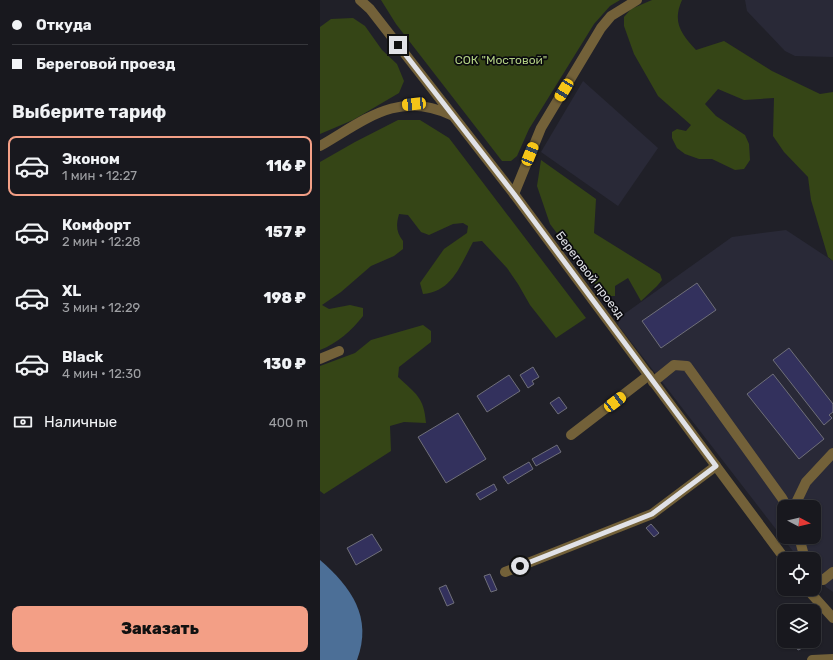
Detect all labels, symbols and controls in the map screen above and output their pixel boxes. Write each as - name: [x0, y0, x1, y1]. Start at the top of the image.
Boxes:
- text: Откуда: [36, 16, 92, 34]
- route end: [389, 36, 407, 54]
- park label: СОК "Мостовой": [455, 53, 547, 67]
- text: Береговой проезд: [36, 55, 175, 73]
- car: [553, 77, 575, 103]
- car: [401, 97, 427, 111]
- text: Выберите тариф: [12, 101, 166, 123]
- car: [520, 141, 540, 167]
- icon: car: [14, 148, 50, 184]
- text: Эконом: [62, 150, 120, 168]
- text: 116 ₽: [266, 157, 306, 175]
- text: 1 мин · 12:27: [62, 168, 137, 183]
- icon: car: [14, 214, 50, 250]
- text: Комфорт: [62, 216, 131, 234]
- text: 157 ₽: [265, 223, 306, 241]
- street label: Береговой проезд: [553, 229, 627, 321]
- text: 2 мин · 12:28: [62, 234, 141, 249]
- icon: car: [14, 280, 50, 316]
- text: XL: [62, 282, 81, 300]
- text: 198 ₽: [264, 289, 306, 307]
- text: 3 мин · 12:29: [62, 300, 140, 315]
- icon: car: [14, 346, 50, 382]
- text: Black: [62, 348, 103, 366]
- text: 130 ₽: [263, 355, 306, 373]
- text: 4 мин · 12:30: [62, 366, 141, 381]
- car: [602, 390, 628, 414]
- icon: cash: [12, 411, 34, 433]
- text: Наличные: [44, 413, 117, 431]
- text: 400 m: [269, 415, 308, 430]
- north arrow: [777, 500, 821, 544]
- map controls: [777, 500, 821, 648]
- button: locate: [777, 552, 821, 596]
- route start: [511, 557, 529, 575]
- button: layers: [777, 604, 821, 648]
- button: Заказать: [12, 606, 308, 652]

